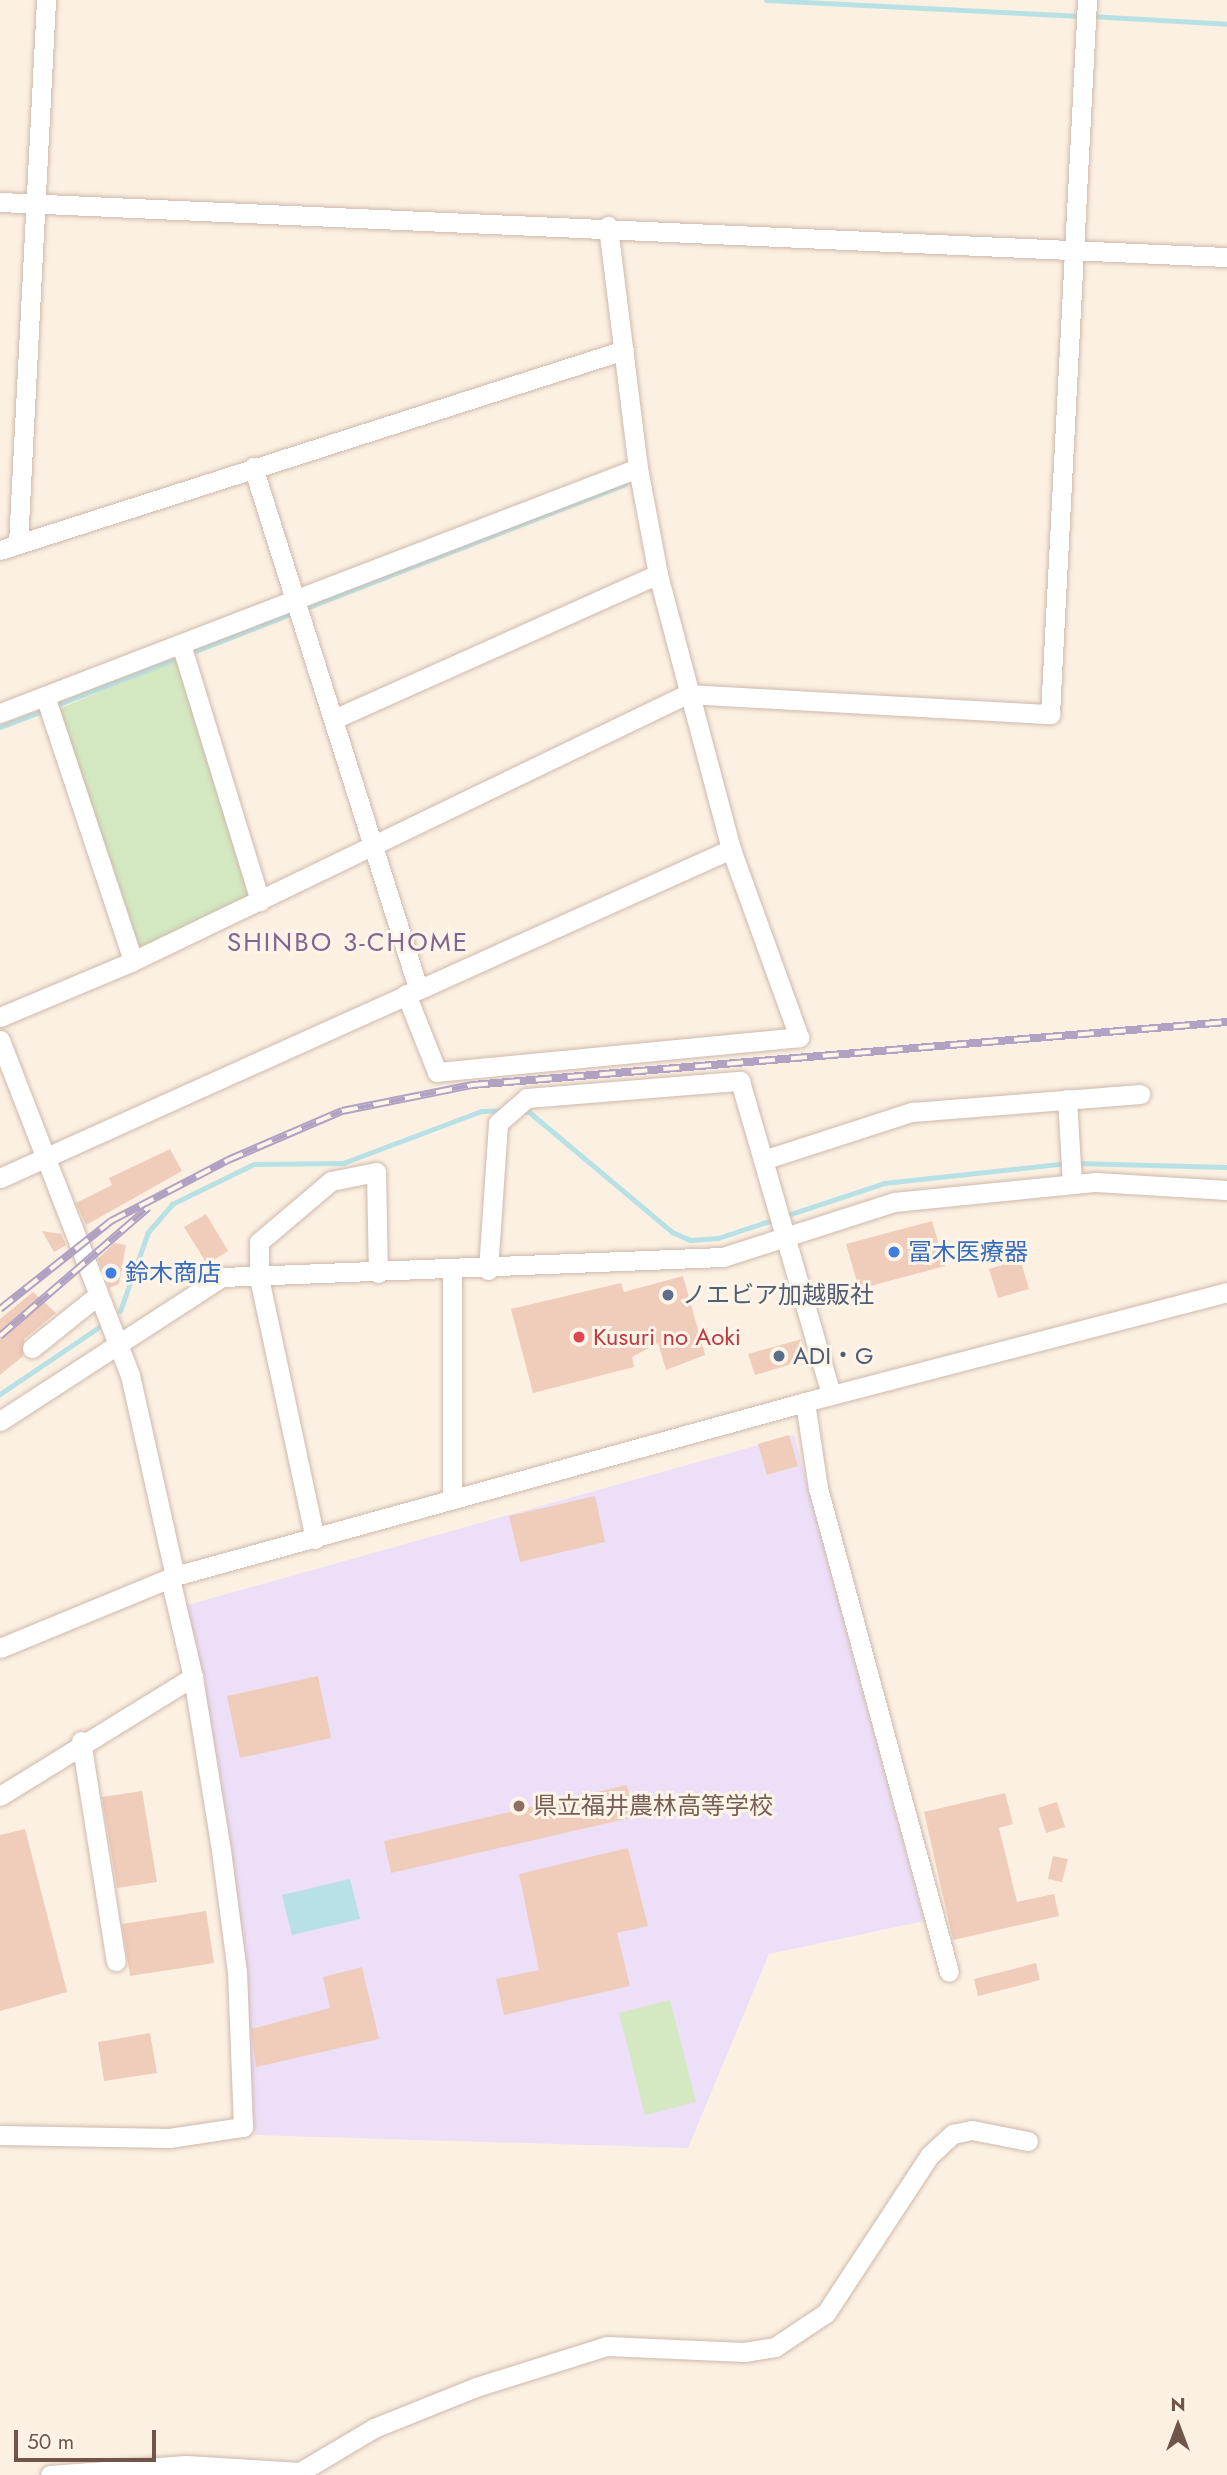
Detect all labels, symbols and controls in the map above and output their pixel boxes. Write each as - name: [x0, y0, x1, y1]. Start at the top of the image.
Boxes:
- district label: SHINBO 3-CHOME: [229, 927, 467, 959]
- place label: 冨木医療器: [908, 1238, 1028, 1266]
- marker: 冨木医療器: [886, 1244, 902, 1260]
- place label: 鈴木商店: [125, 1259, 221, 1287]
- marker: 鈴木商店: [103, 1265, 119, 1281]
- place label: ノエビア加越販社: [682, 1281, 874, 1309]
- marker: ノエビア加越販社: [660, 1287, 676, 1303]
- place label: Kusuri no Aoki: [593, 1323, 741, 1351]
- marker: Kusuri no Aoki: [571, 1329, 587, 1345]
- place label: ADI・G: [793, 1342, 874, 1370]
- marker: ADI・G: [771, 1348, 787, 1364]
- place label: 県立福井農林高等学校: [533, 1792, 773, 1820]
- marker: 県立福井農林高等学校: [511, 1798, 527, 1814]
- north arrow: [1143, 2391, 1213, 2461]
- text: N: [1170, 2391, 1186, 2418]
- scale bar: [18, 2416, 159, 2460]
- text: 50 m: [27, 2427, 74, 2457]

